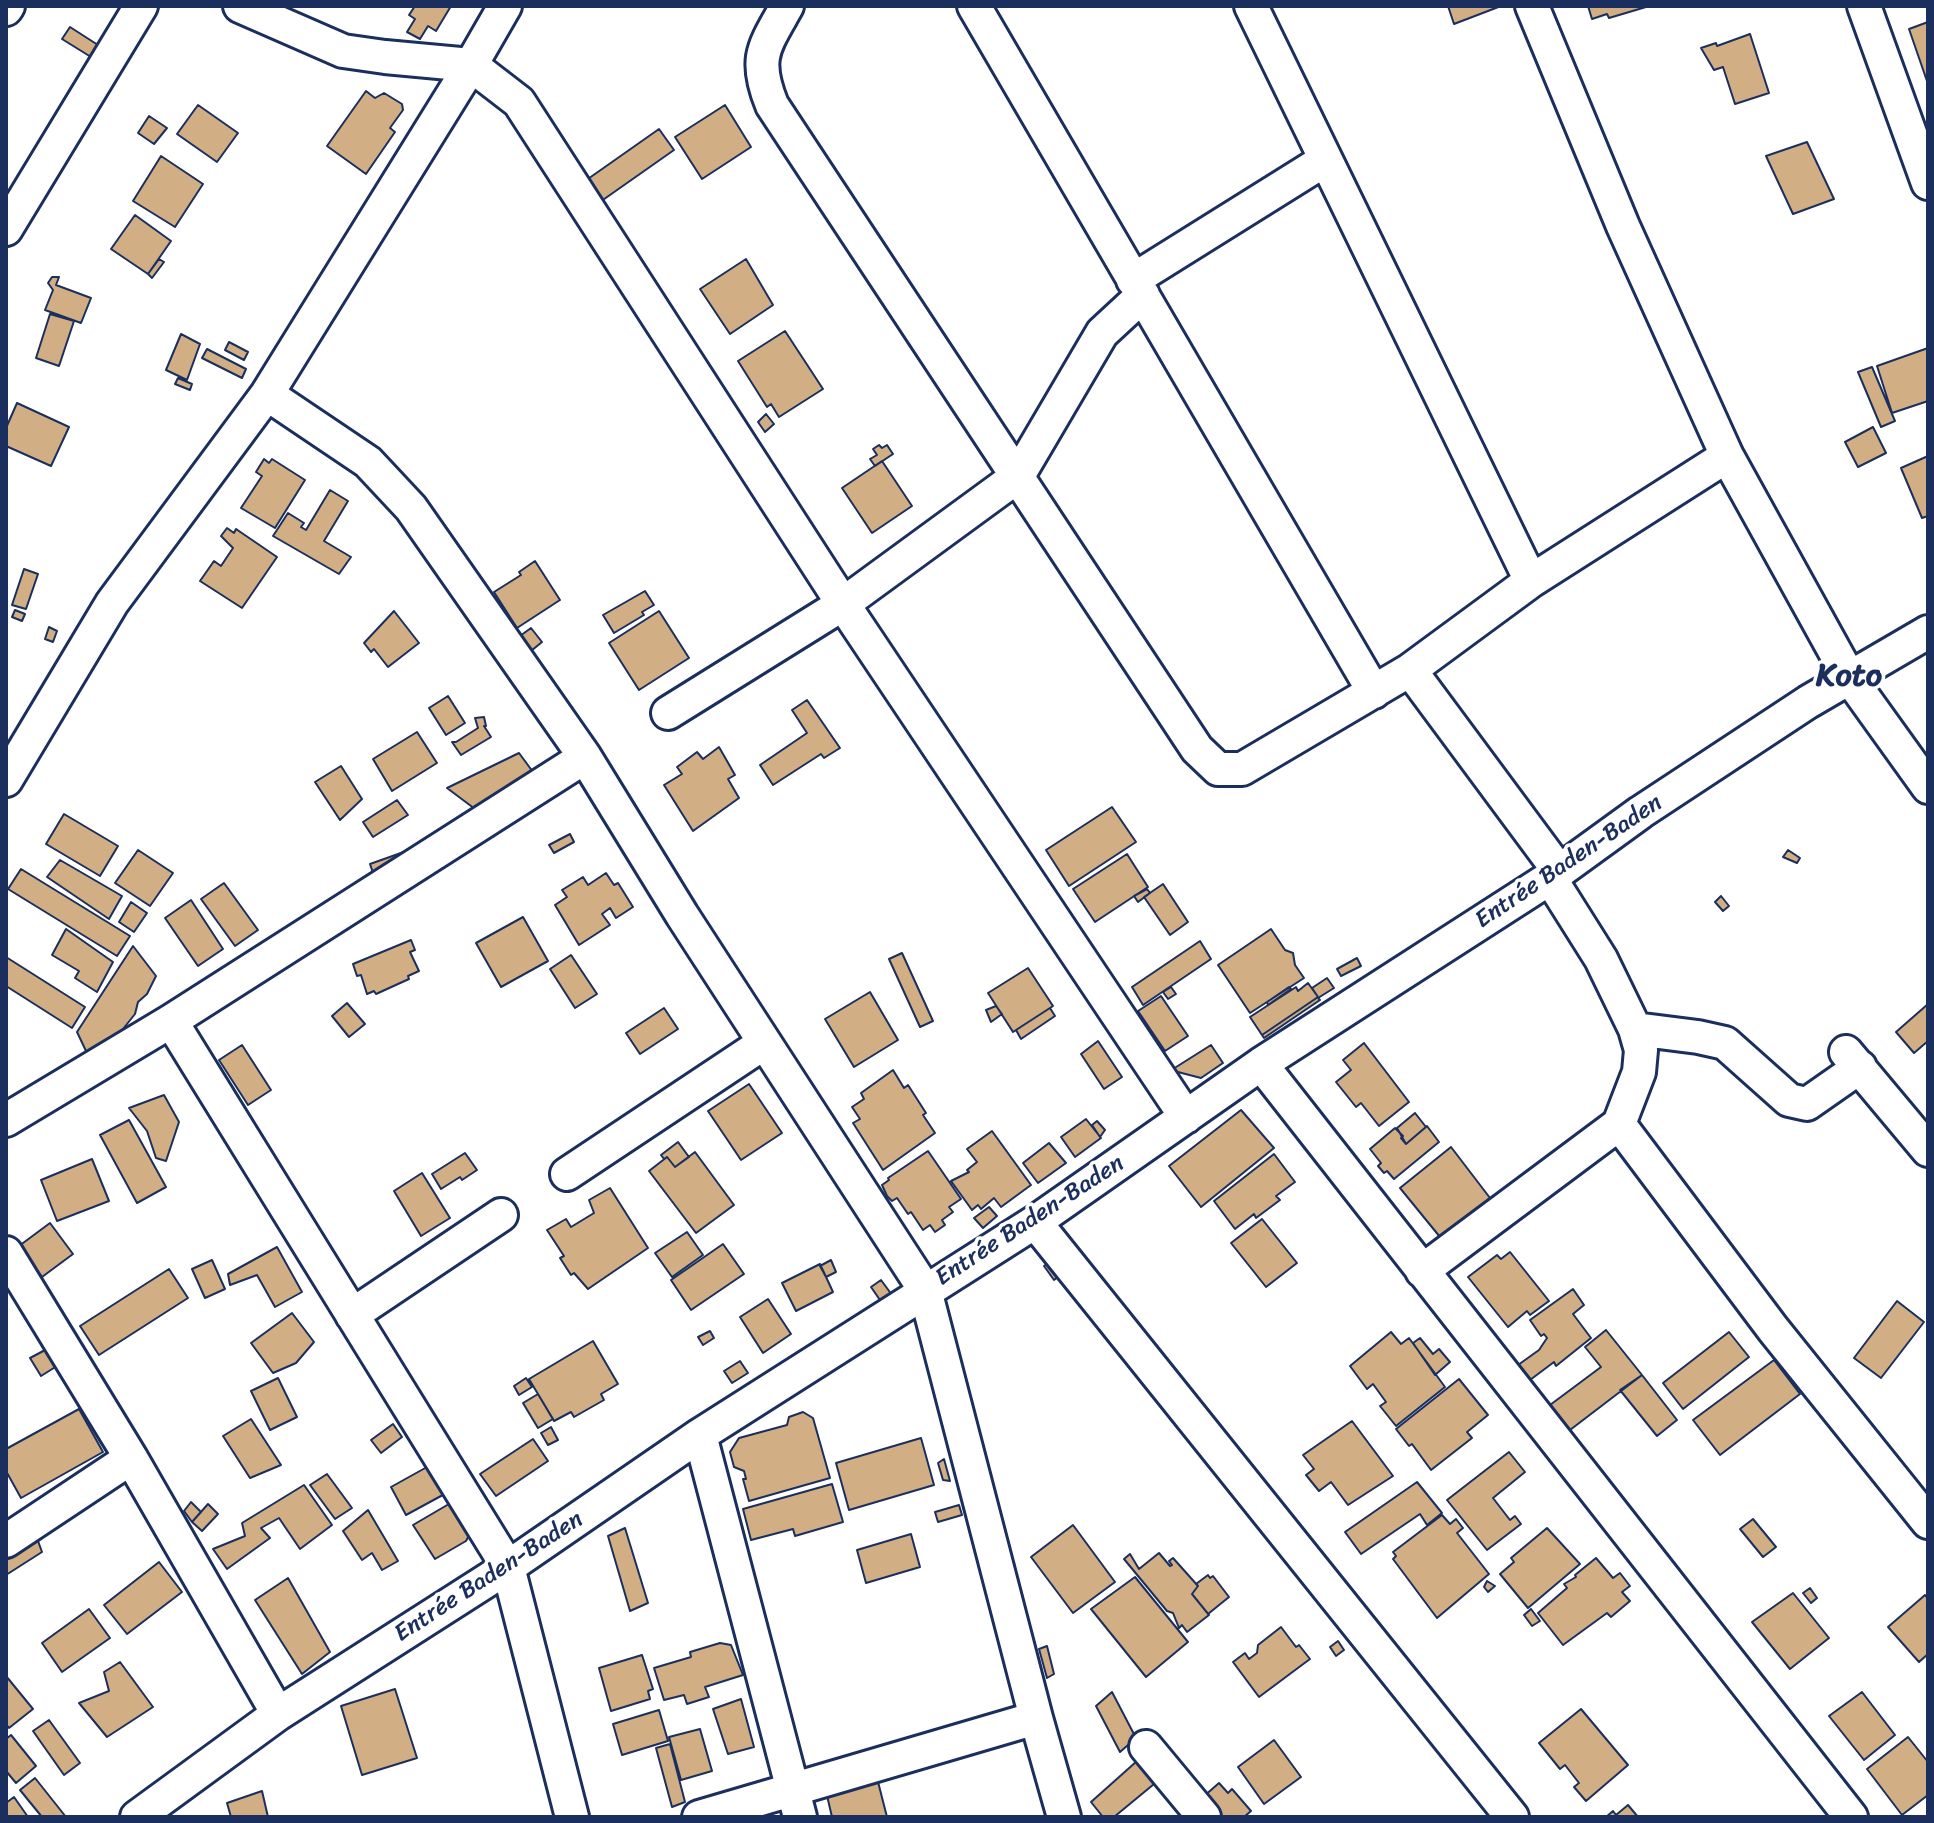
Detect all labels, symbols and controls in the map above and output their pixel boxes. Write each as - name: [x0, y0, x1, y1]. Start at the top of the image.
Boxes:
- district label: Koto: [1816, 658, 1882, 696]
- street label: Entrée Baden-Baden: [1470, 789, 1668, 935]
- street label: Entrée Baden-Baden: [930, 1149, 1130, 1293]
- street label: Entrée Baden-Baden: [389, 1505, 589, 1649]

